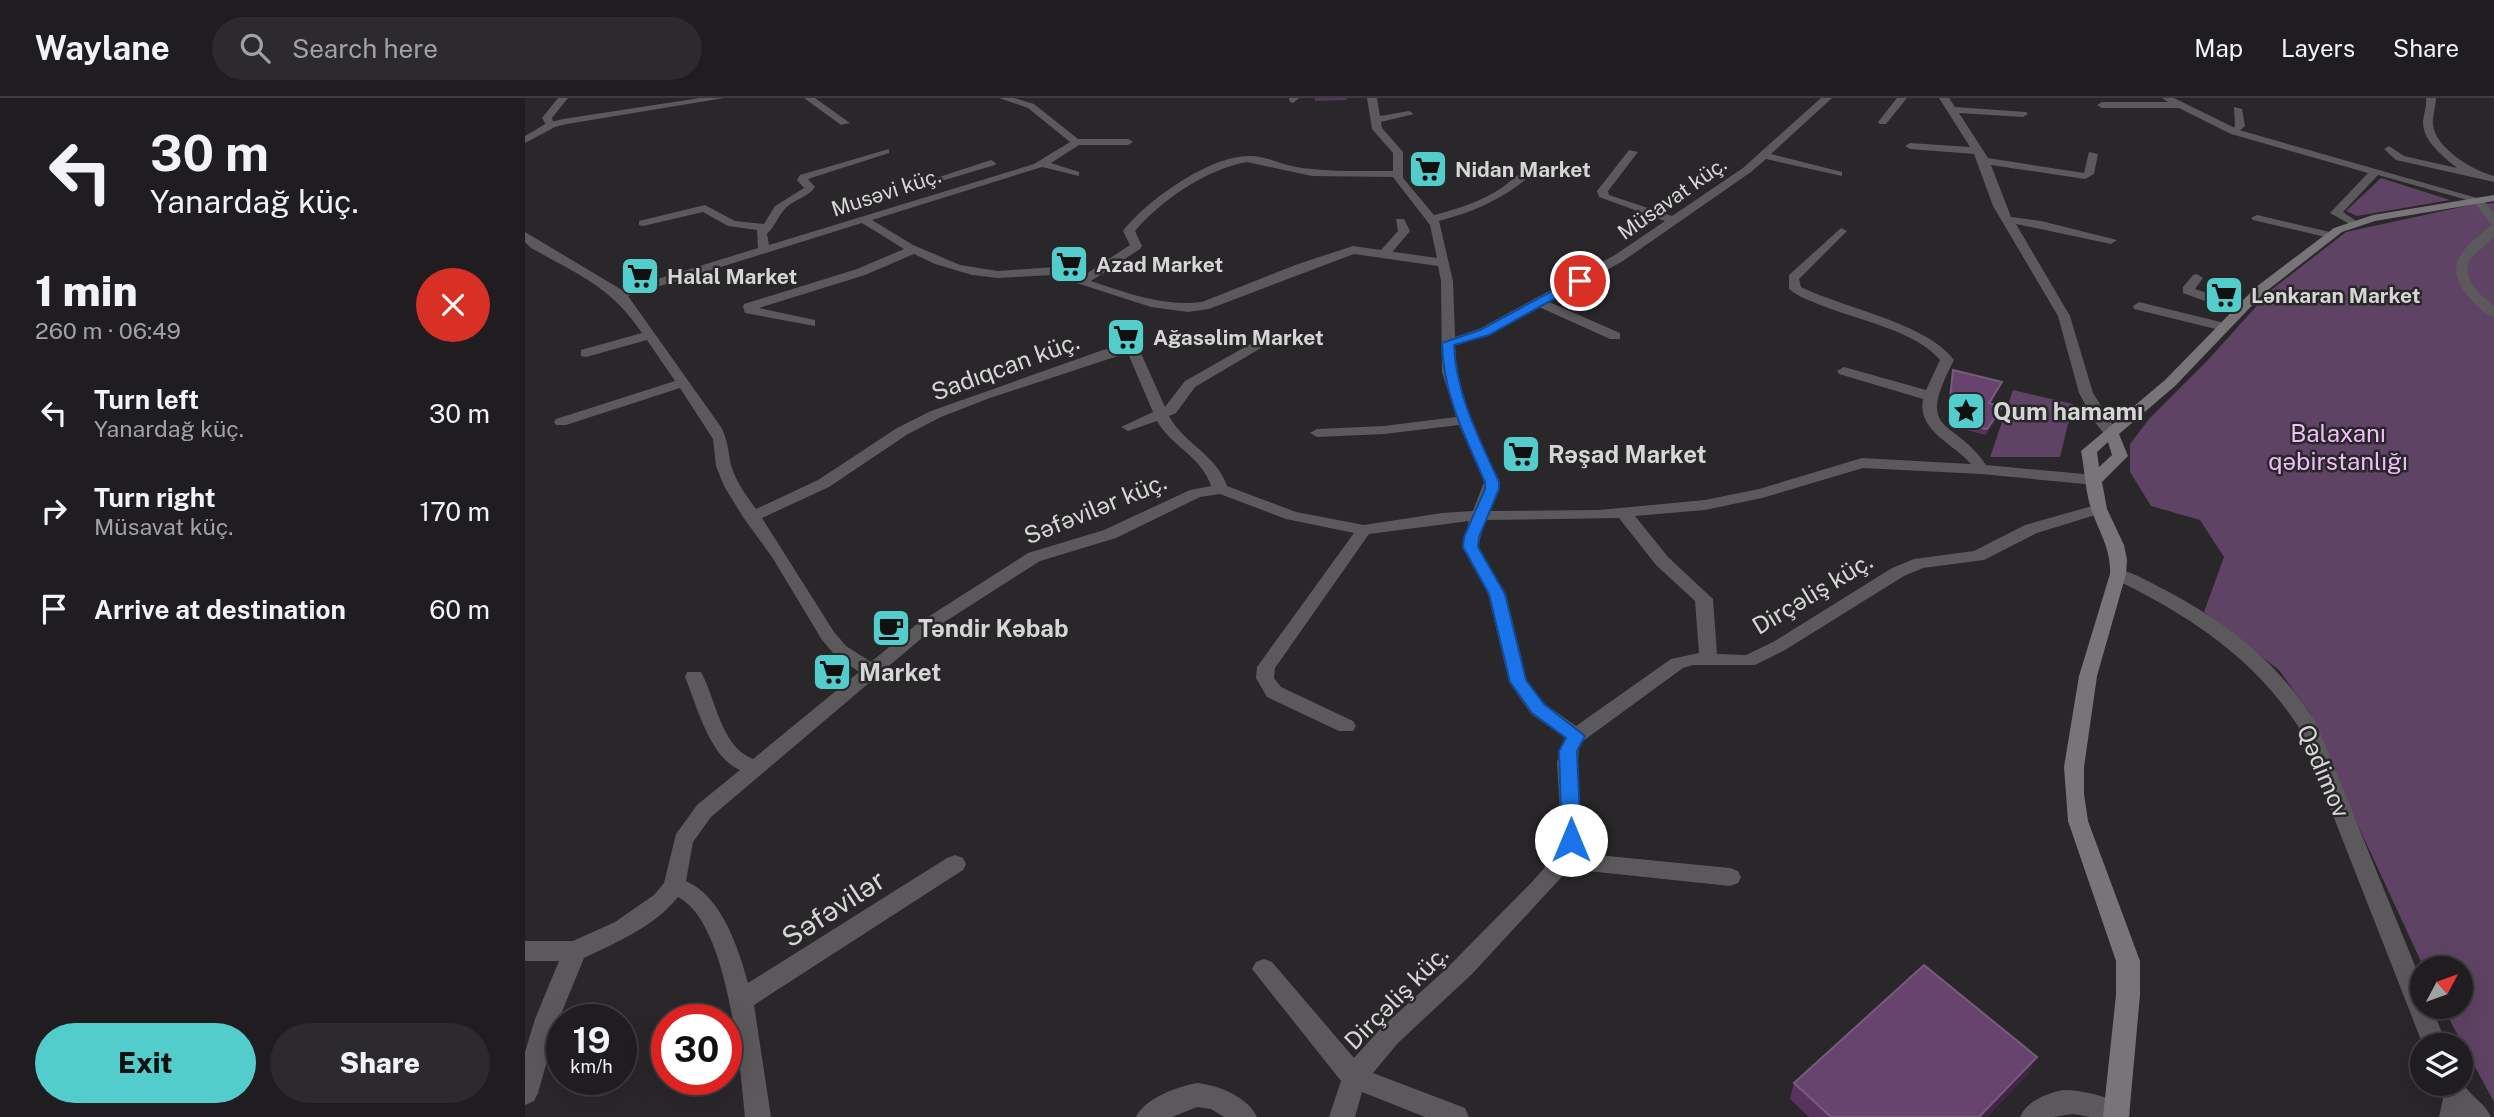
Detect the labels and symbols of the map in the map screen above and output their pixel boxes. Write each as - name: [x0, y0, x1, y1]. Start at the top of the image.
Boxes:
- supermarket icon: Nidan Market: [1407, 148, 1449, 190]
- street label: Müsavat küç.: [1613, 151, 1731, 245]
- place label: Nidan Market: [1455, 157, 1591, 182]
- street label: Musəvi küç.: [828, 163, 944, 221]
- supermarket icon: Azad Market: [1048, 243, 1090, 285]
- pin: [1550, 251, 1610, 311]
- place label: Azad Market: [1096, 252, 1223, 277]
- supermarket icon: Halal Market: [619, 255, 661, 297]
- place label: Halal Market: [667, 264, 797, 289]
- supermarket icon: Lənkaran Market: [2203, 274, 2245, 316]
- place label: Lənkaran Market: [2251, 283, 2421, 308]
- supermarket icon: Ağasəlim Market: [1105, 316, 1147, 358]
- place label: Ağasəlim Market: [1153, 325, 1324, 350]
- street label: Sadıqcan küç.: [927, 326, 1083, 406]
- place icon: Qum hamamı: [1945, 390, 1987, 432]
- place label: Qum hamamı: [1993, 397, 2143, 425]
- park label: Balaxanı qəbirstanlığı: [2268, 419, 2408, 475]
- supermarket icon: Rəşad Market: [1500, 433, 1542, 475]
- place label: Rəşad Market: [1548, 440, 1707, 469]
- street label: Səfəvilər küç.: [1020, 467, 1170, 549]
- street label: Dirçəliş küç.: [1747, 546, 1877, 640]
- cafe icon: Təndir Kəbab: [870, 607, 912, 649]
- place label: Təndir Kəbab: [918, 614, 1069, 642]
- supermarket icon: Market: [811, 651, 853, 693]
- place label: Market: [859, 658, 941, 686]
- street label: Qədimov: [2292, 720, 2356, 822]
- position arrow: [1534, 803, 1608, 877]
- street label: Səfəvilər: [775, 862, 891, 954]
- street label: Dirçəliş küç.: [1338, 939, 1454, 1055]
- north arrow: [2410, 956, 2473, 1018]
- speed limit sign: 30: [651, 1004, 742, 1095]

